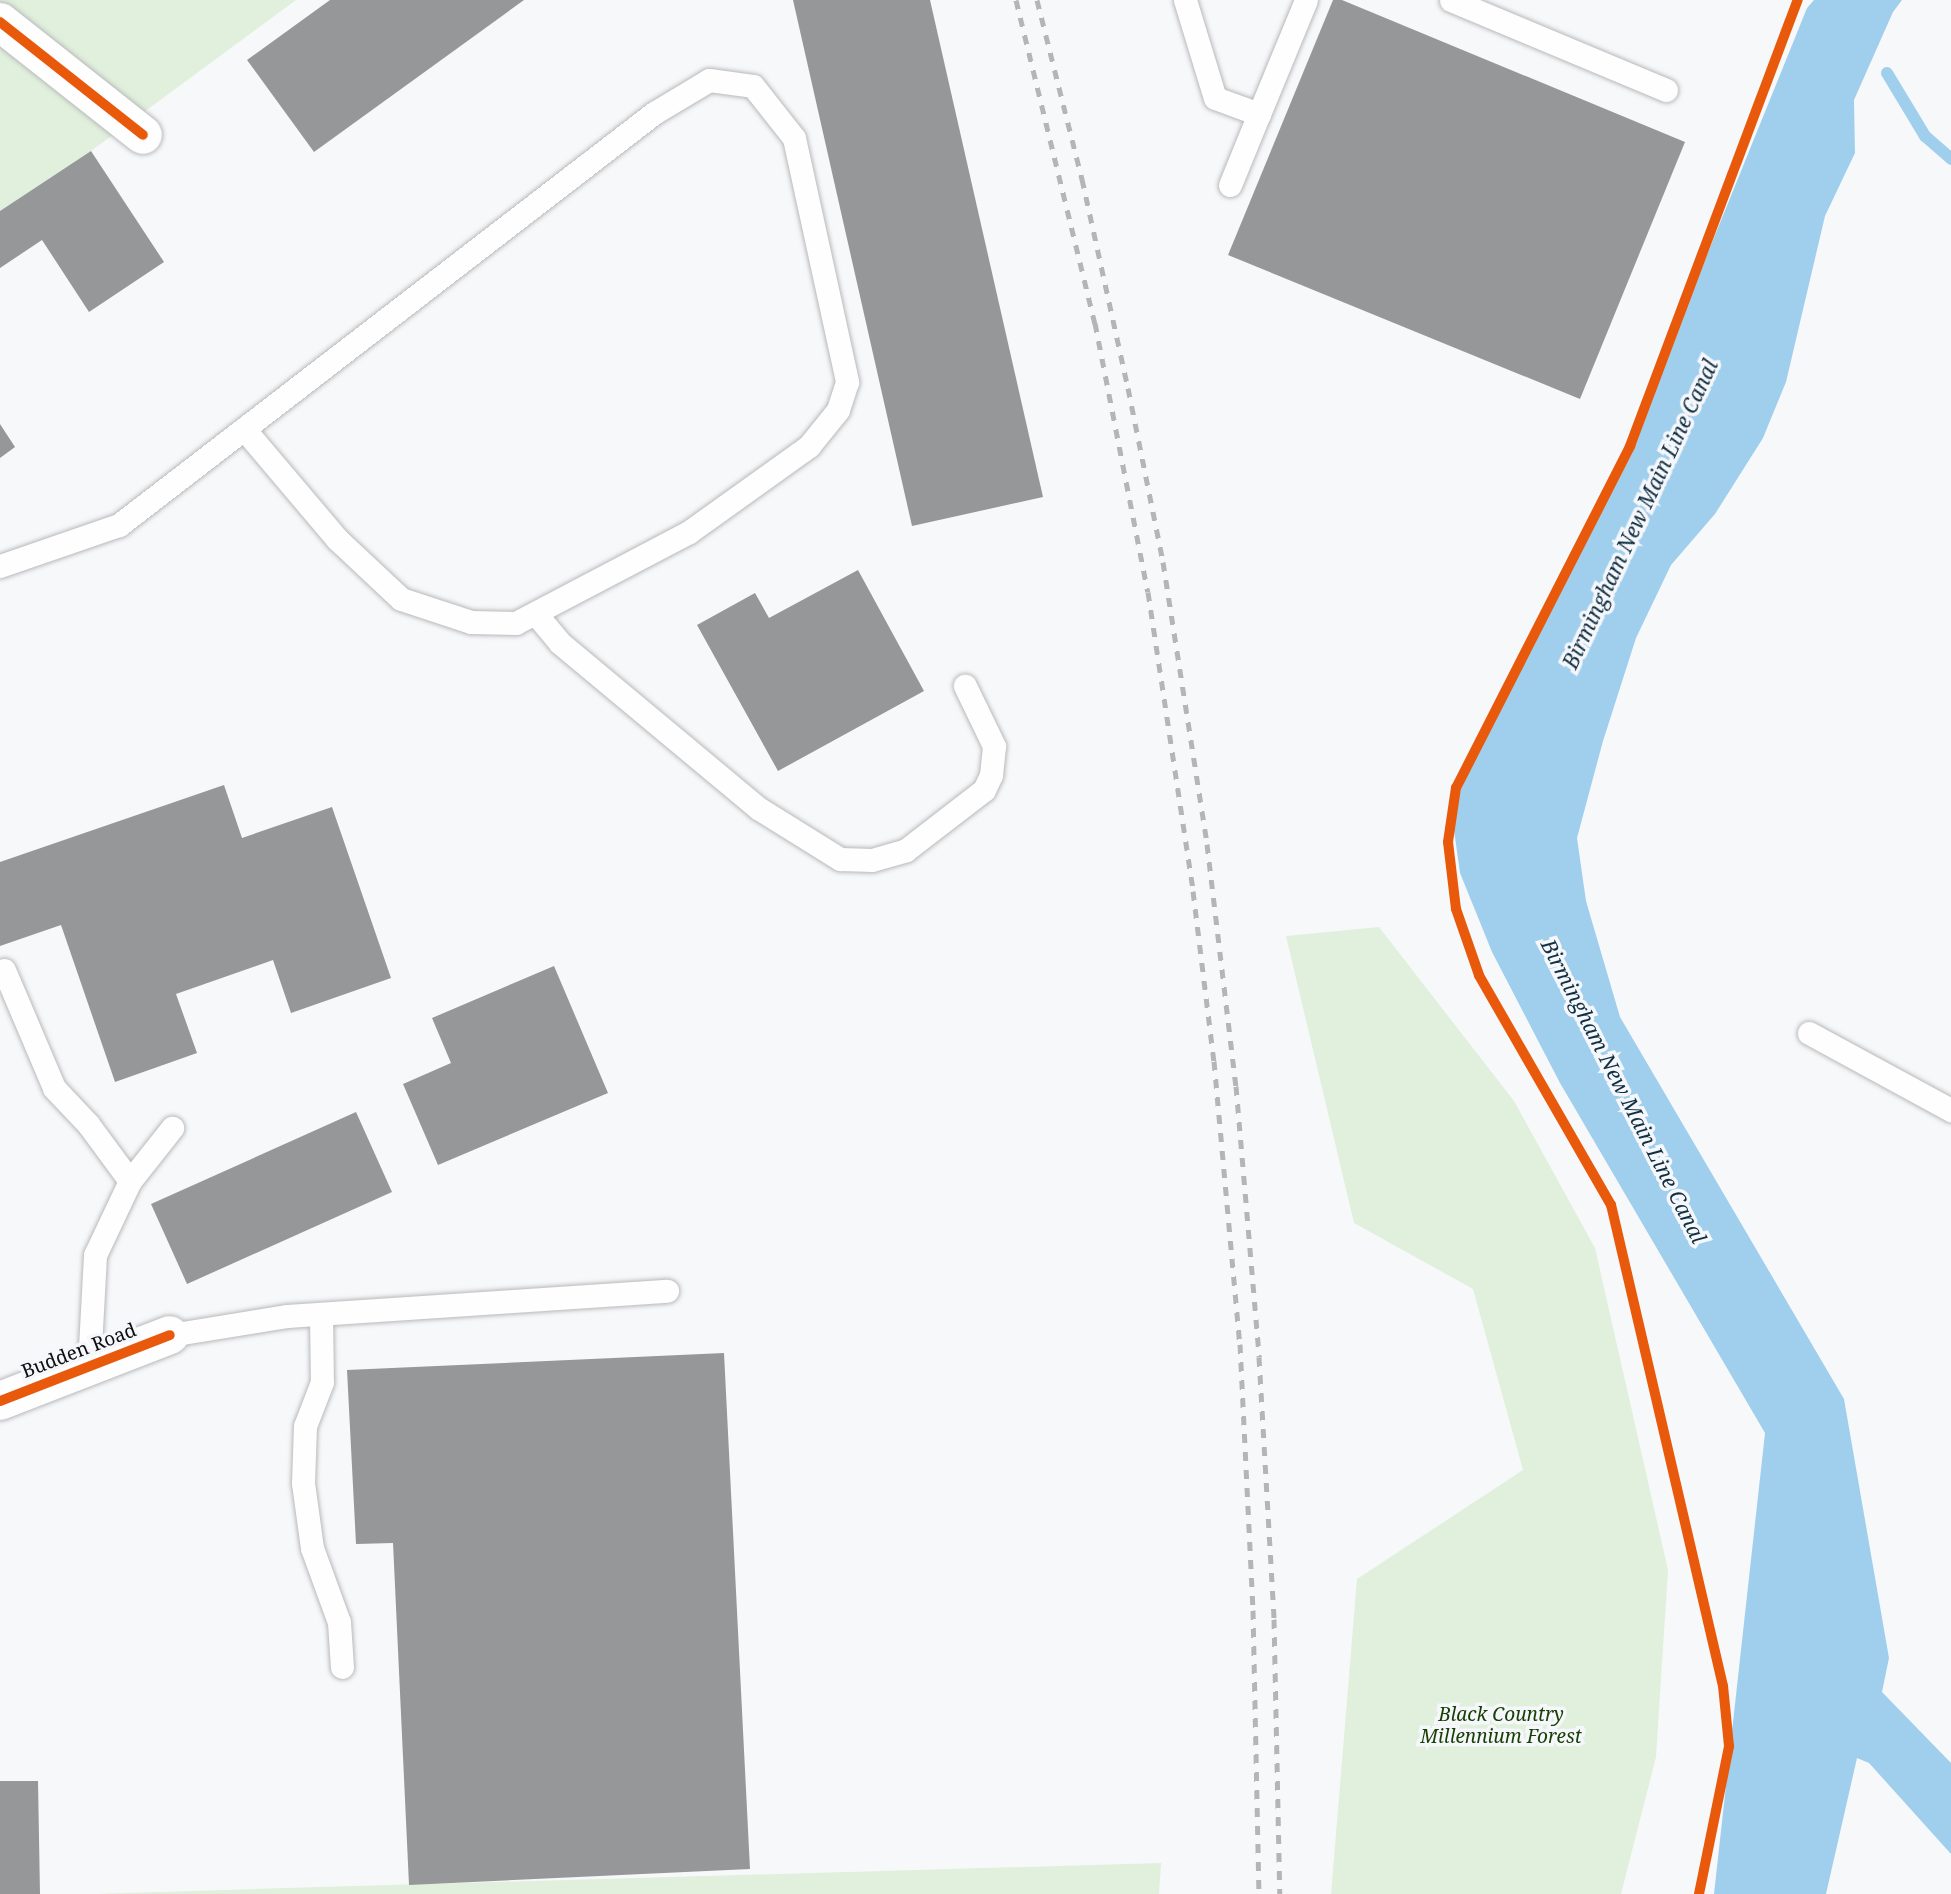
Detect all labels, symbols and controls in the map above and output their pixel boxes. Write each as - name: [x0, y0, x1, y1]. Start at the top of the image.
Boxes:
- water label: Birmingham New Main Line Canal: [1557, 355, 1723, 673]
- water label: Birmingham New Main Line Canal: [1536, 935, 1712, 1247]
- street label: Budden Road: [18, 1319, 140, 1383]
- park label: Black Country Millennium Forest: [1420, 1704, 1582, 1748]

